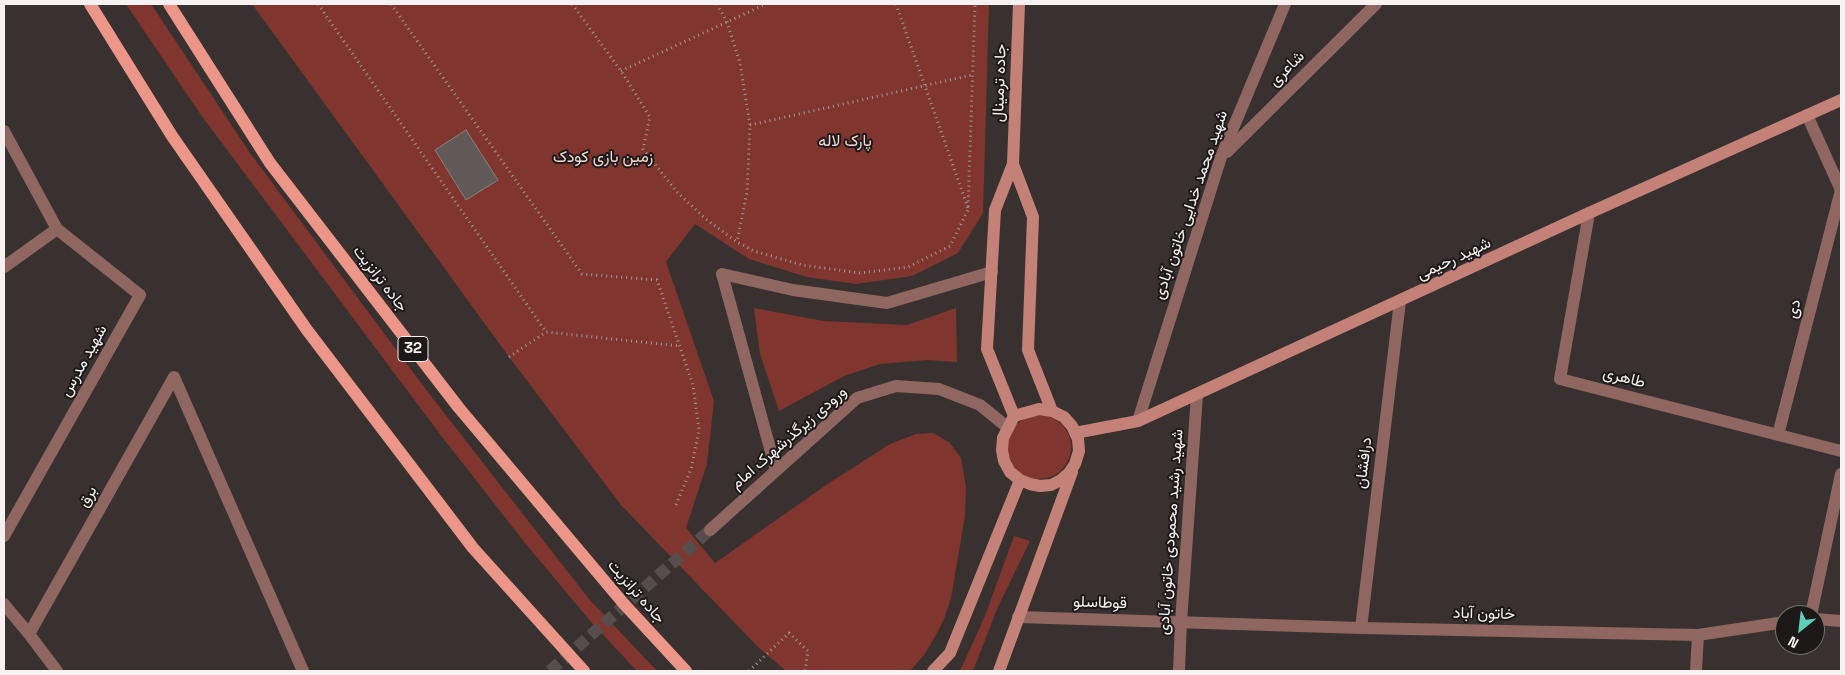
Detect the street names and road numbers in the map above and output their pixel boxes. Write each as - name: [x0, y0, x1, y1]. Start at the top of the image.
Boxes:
- street label: جاده ترمینال: [989, 44, 1011, 122]
- street label: شاعری: [1265, 47, 1309, 91]
- street label: شهید محمد خدایی خاتون آبادی: [1150, 108, 1232, 302]
- street label: شهید رحیمی: [1414, 233, 1494, 285]
- street label: جاده ترانزیت: [348, 242, 412, 316]
- street label: دی: [1782, 297, 1806, 321]
- street label: شهید مدرس: [56, 322, 112, 400]
- road number: 32: [398, 336, 428, 362]
- street label: طاهری: [1601, 363, 1647, 393]
- street label: ورودی زیرگذرشهرک امام: [727, 382, 851, 494]
- street label: شهید رشید محمودی خاتون آبادی: [1154, 428, 1188, 636]
- street label: درافشان: [1351, 436, 1377, 490]
- street label: برق: [74, 483, 102, 511]
- street label: جاده ترانزیت: [603, 556, 669, 628]
- street label: قوطاسلو: [1073, 592, 1127, 614]
- street label: خاتون آباد: [1453, 604, 1515, 624]

